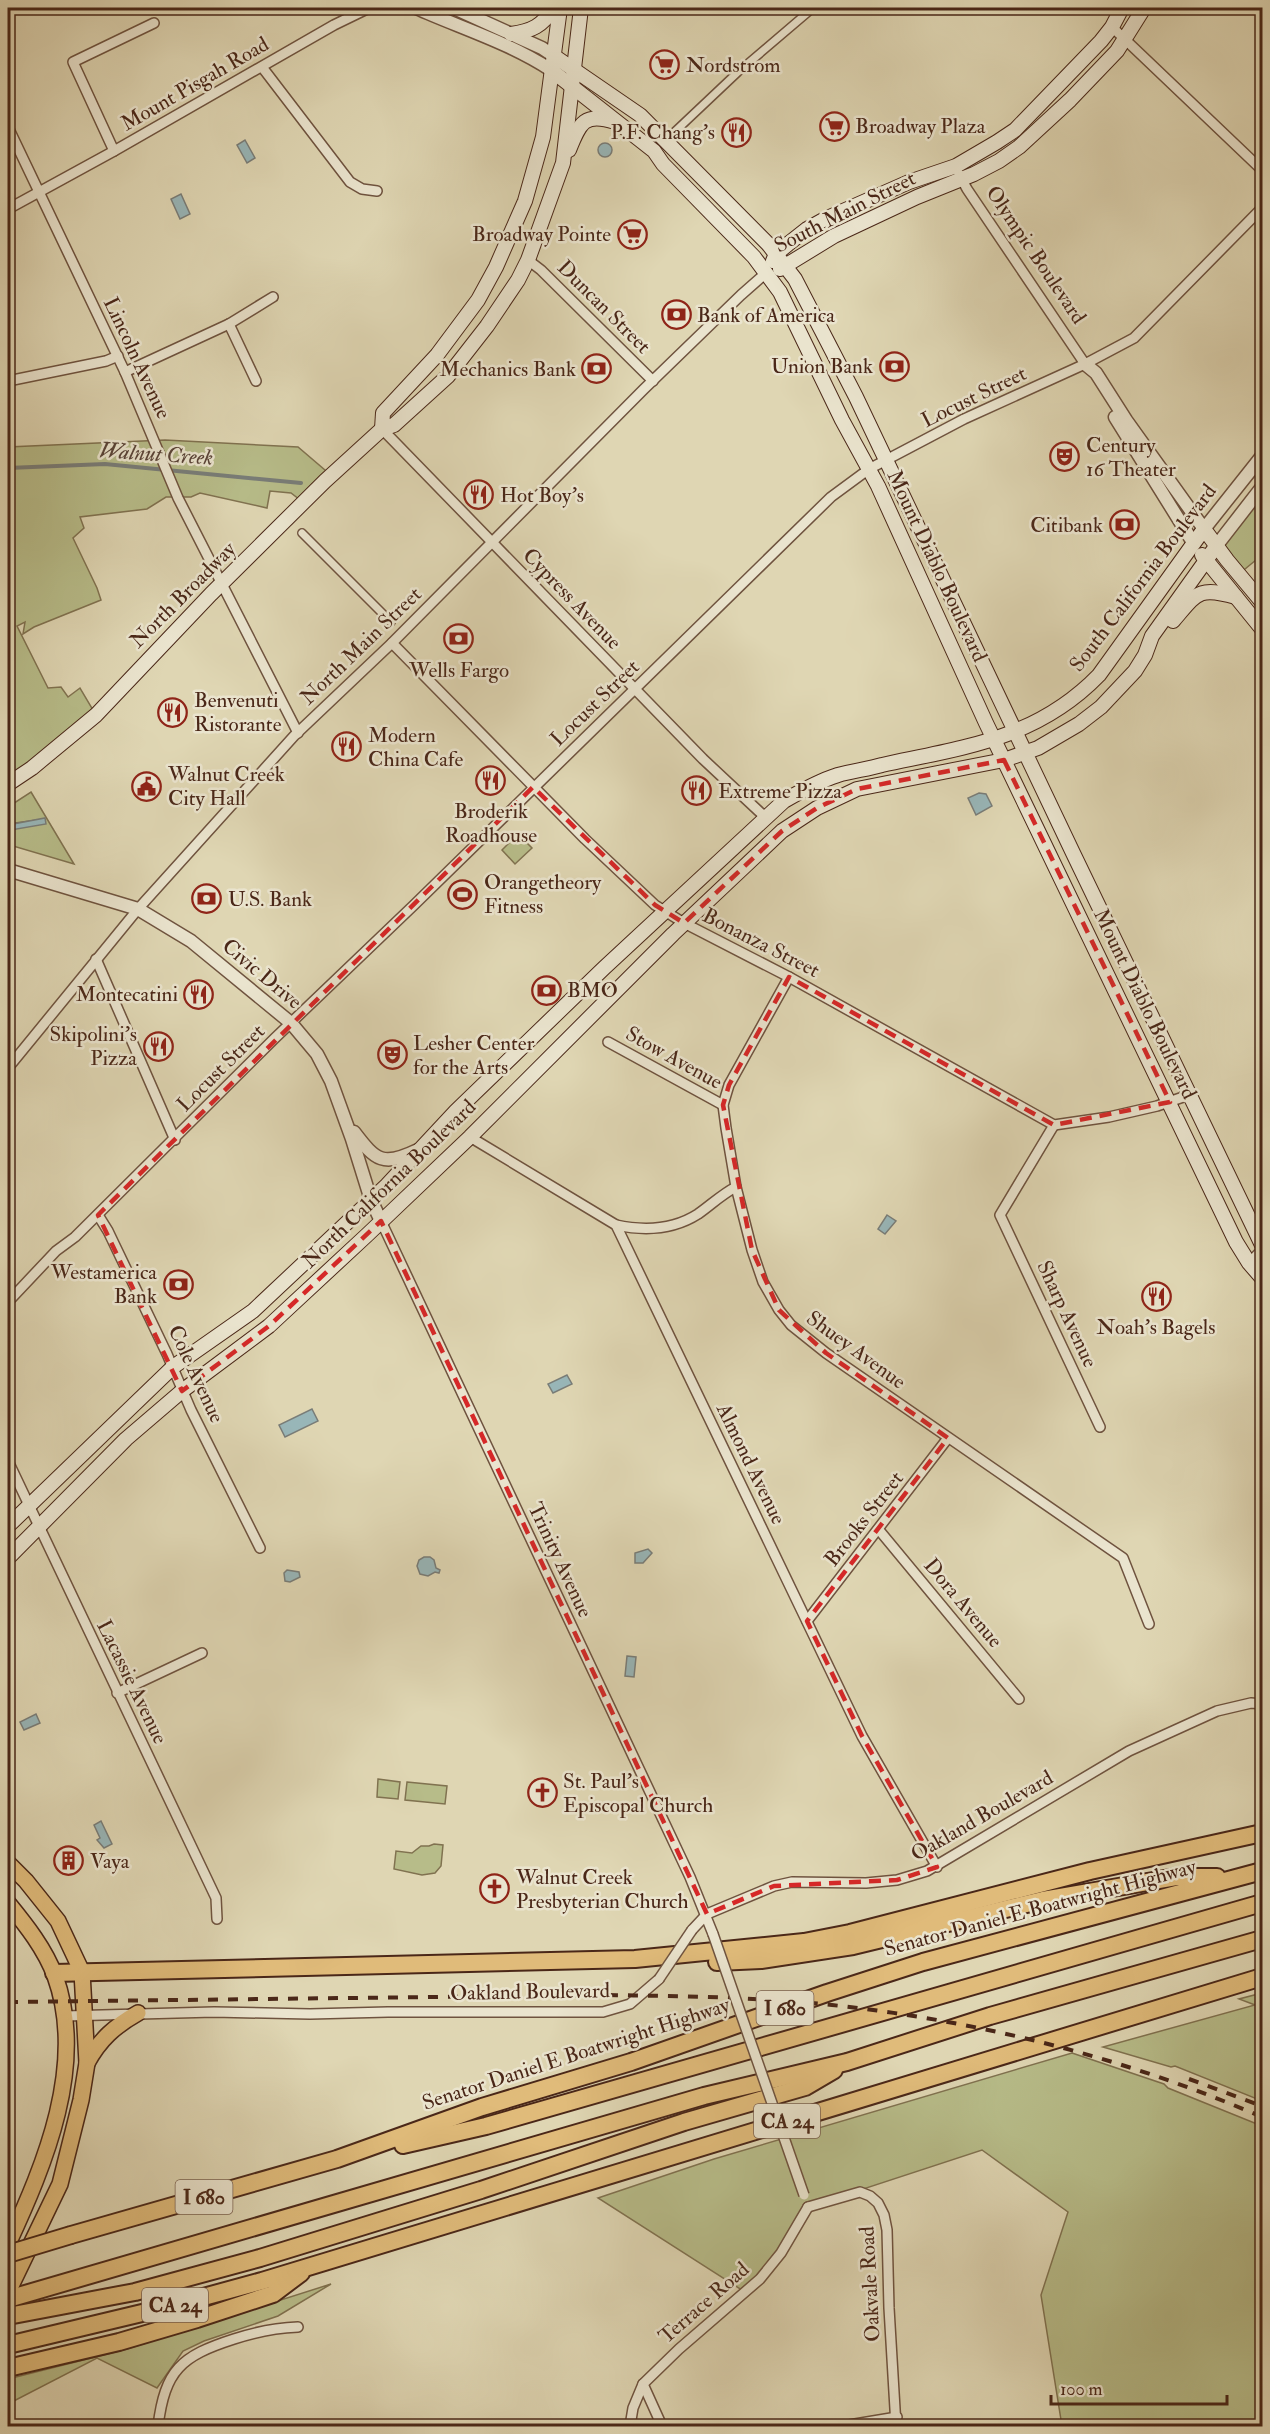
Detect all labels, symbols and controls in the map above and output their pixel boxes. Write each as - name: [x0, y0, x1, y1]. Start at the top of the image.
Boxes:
- street label: Mount Pisgah Road: [116, 30, 274, 137]
- supermarket icon: Nordstrom: [649, 49, 681, 81]
- place label: Nordstrom: [686, 52, 781, 79]
- supermarket icon: Broadway Plaza: [818, 110, 850, 142]
- place label: Broadway Plaza: [855, 113, 986, 140]
- restaurant icon: P.F. Chang's: [720, 116, 752, 148]
- place label: P.F. Chang's: [611, 119, 715, 146]
- street label: South Main Street: [770, 165, 920, 259]
- street label: Olympic Boulevard: [980, 181, 1093, 330]
- supermarket icon: Broadway Pointe: [616, 218, 648, 250]
- place label: Broadway Pointe: [472, 221, 611, 248]
- street label: Duncan Street: [551, 254, 657, 360]
- street label: Lincoln Avenue: [97, 293, 177, 423]
- bank icon: Bank of America: [660, 299, 692, 331]
- place label: Bank of America: [697, 302, 835, 329]
- bank icon: Union Bank: [878, 350, 910, 382]
- bank icon: Mechanics Bank: [581, 353, 613, 385]
- place label: Union Bank: [771, 353, 873, 380]
- place label: Mechanics Bank: [439, 356, 576, 383]
- street label: Locust Street: [917, 360, 1031, 434]
- place label: Century 16 Theater: [1086, 432, 1176, 483]
- water label: Walnut Creek: [98, 436, 214, 472]
- theatre icon: Century 16 Theater: [1049, 441, 1081, 473]
- street label: Mount Diablo Boulevard: [881, 466, 994, 667]
- street label: South California Boulevard: [1064, 478, 1223, 677]
- restaurant icon: Hot Boy's: [463, 479, 495, 511]
- place label: Hot Boy's: [500, 482, 584, 509]
- bank icon: Citibank: [1108, 509, 1140, 541]
- place label: Citibank: [1030, 512, 1103, 539]
- street label: North Broadway: [124, 536, 242, 654]
- street label: Cypress Avenue: [517, 542, 627, 656]
- street label: North Main Street: [295, 581, 428, 711]
- bank icon: Wells Fargo: [443, 623, 475, 655]
- street label: Locust Street: [545, 654, 645, 752]
- place label: Wells Fargo: [408, 657, 509, 684]
- place label: Benvenuti Ristorante: [194, 687, 282, 738]
- restaurant icon: Benvenuti Ristorante: [157, 696, 189, 728]
- place label: Modern China Cafe: [368, 722, 463, 773]
- restaurant icon: Modern China Cafe: [331, 731, 363, 763]
- place label: Walnut Creek City Hall: [167, 761, 285, 812]
- restaurant icon: Broderik Roadhouse: [475, 764, 507, 796]
- public building icon: Walnut Creek City Hall: [131, 770, 163, 802]
- restaurant icon: Extreme Pizza: [681, 775, 713, 807]
- place label: Extreme Pizza: [718, 778, 842, 805]
- place label: Broderik Roadhouse: [445, 798, 537, 849]
- place label: Orangetheory Fitness: [484, 869, 602, 920]
- sports icon: Orangetheory Fitness: [447, 878, 479, 910]
- bank icon: U.S. Bank: [191, 883, 223, 915]
- place label: U.S. Bank: [228, 886, 312, 913]
- street label: Bonanza Street: [698, 902, 824, 984]
- street label: Mount Diablo Boulevard: [1087, 904, 1203, 1104]
- street label: Civic Drive: [216, 933, 308, 1015]
- bank icon: BMO: [530, 974, 562, 1006]
- place label: BMO: [567, 977, 618, 1004]
- restaurant icon: Montecatini: [183, 978, 215, 1010]
- place label: Montecatini: [76, 981, 178, 1008]
- street label: Locust Street: [171, 1018, 271, 1118]
- street label: Stow Avenue: [621, 1020, 727, 1096]
- place label: Skipolini's Pizza: [50, 1021, 137, 1072]
- restaurant icon: Skipolini's Pizza: [142, 1030, 174, 1062]
- place label: Lesher Center for the Arts: [413, 1030, 535, 1081]
- theatre icon: Lesher Center for the Arts: [376, 1039, 408, 1071]
- street label: North California Boulevard: [296, 1093, 482, 1274]
- street label: Sharp Avenue: [1030, 1256, 1104, 1372]
- place label: Westamerica Bank: [50, 1259, 157, 1310]
- bank icon: Westamerica Bank: [162, 1268, 194, 1300]
- restaurant icon: Noah's Bagels: [1140, 1280, 1172, 1312]
- street label: Shuey Avenue: [801, 1305, 911, 1395]
- place label: Noah's Bagels: [1097, 1314, 1215, 1341]
- street label: Cole Avenue: [162, 1321, 230, 1427]
- street label: Almond Avenue: [710, 1398, 792, 1529]
- street label: Brooks Street: [818, 1466, 910, 1572]
- street label: Trinity Avenue: [522, 1498, 599, 1622]
- street label: Dora Avenue: [918, 1553, 1008, 1654]
- street label: Lacassie Avenue: [90, 1615, 174, 1749]
- street label: Oakland Boulevard: [906, 1764, 1058, 1868]
- place label: St. Paul's Episcopal Church: [563, 1768, 713, 1819]
- church icon: St. Paul's Episcopal Church: [526, 1777, 558, 1809]
- building icon: Vaya: [53, 1845, 85, 1877]
- place label: Vaya: [90, 1848, 130, 1875]
- street label: Senator Daniel E Boatwright Highway: [881, 1853, 1200, 1963]
- place label: Walnut Creek Presbyterian Church: [515, 1864, 688, 1915]
- church icon: Walnut Creek Presbyterian Church: [479, 1873, 511, 1905]
- street label: Oakland Boulevard: [450, 1977, 611, 2007]
- street label: Senator Daniel E Boatwright Highway: [419, 1991, 734, 2117]
- road number: I 680: [756, 1991, 814, 2025]
- road number: CA 24: [754, 2104, 820, 2138]
- road number: I 680: [176, 2180, 232, 2214]
- street label: Oakvale Road: [853, 2225, 887, 2343]
- street label: Terrace Road: [653, 2256, 755, 2350]
- road number: CA 24: [142, 2288, 208, 2322]
- scale bar: [1051, 2368, 1226, 2406]
- text: 100 m: [1060, 2378, 1103, 2401]

